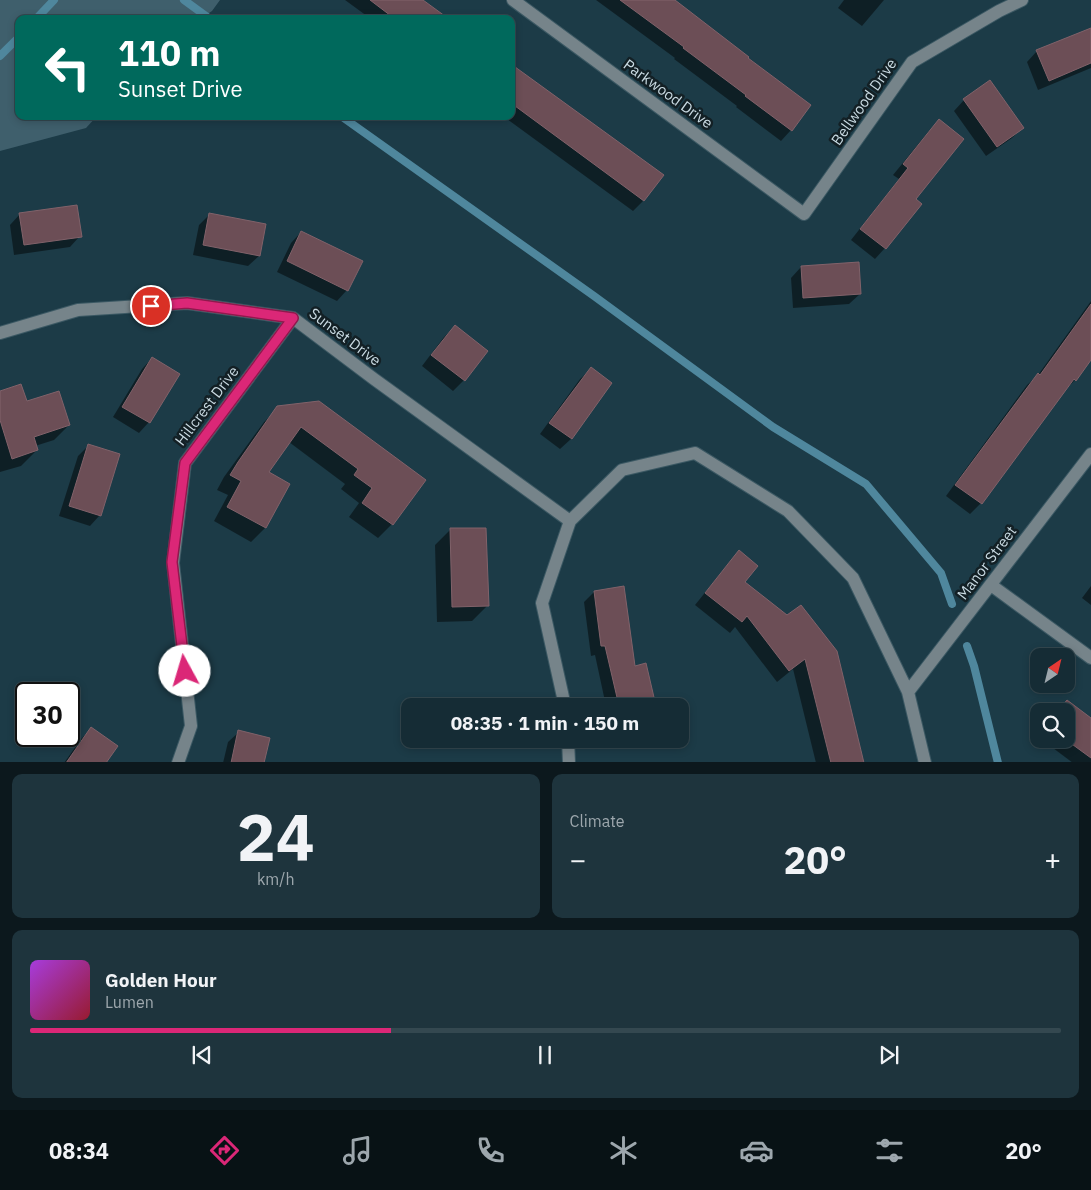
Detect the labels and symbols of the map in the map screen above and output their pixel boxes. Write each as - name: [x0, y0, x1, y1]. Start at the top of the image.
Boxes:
- street label: Parkwood Drive: [620, 55, 717, 132]
- street label: Bellwood Drive: [827, 55, 900, 149]
- pin: [130, 285, 172, 327]
- street label: Sunset Drive: [306, 303, 385, 370]
- street label: Hillcrest Drive: [171, 362, 243, 449]
- street label: Manor Street: [953, 522, 1020, 603]
- position arrow: [158, 644, 210, 696]
- north arrow: [1030, 648, 1075, 692]
- speed limit sign: 30: [15, 682, 80, 747]

